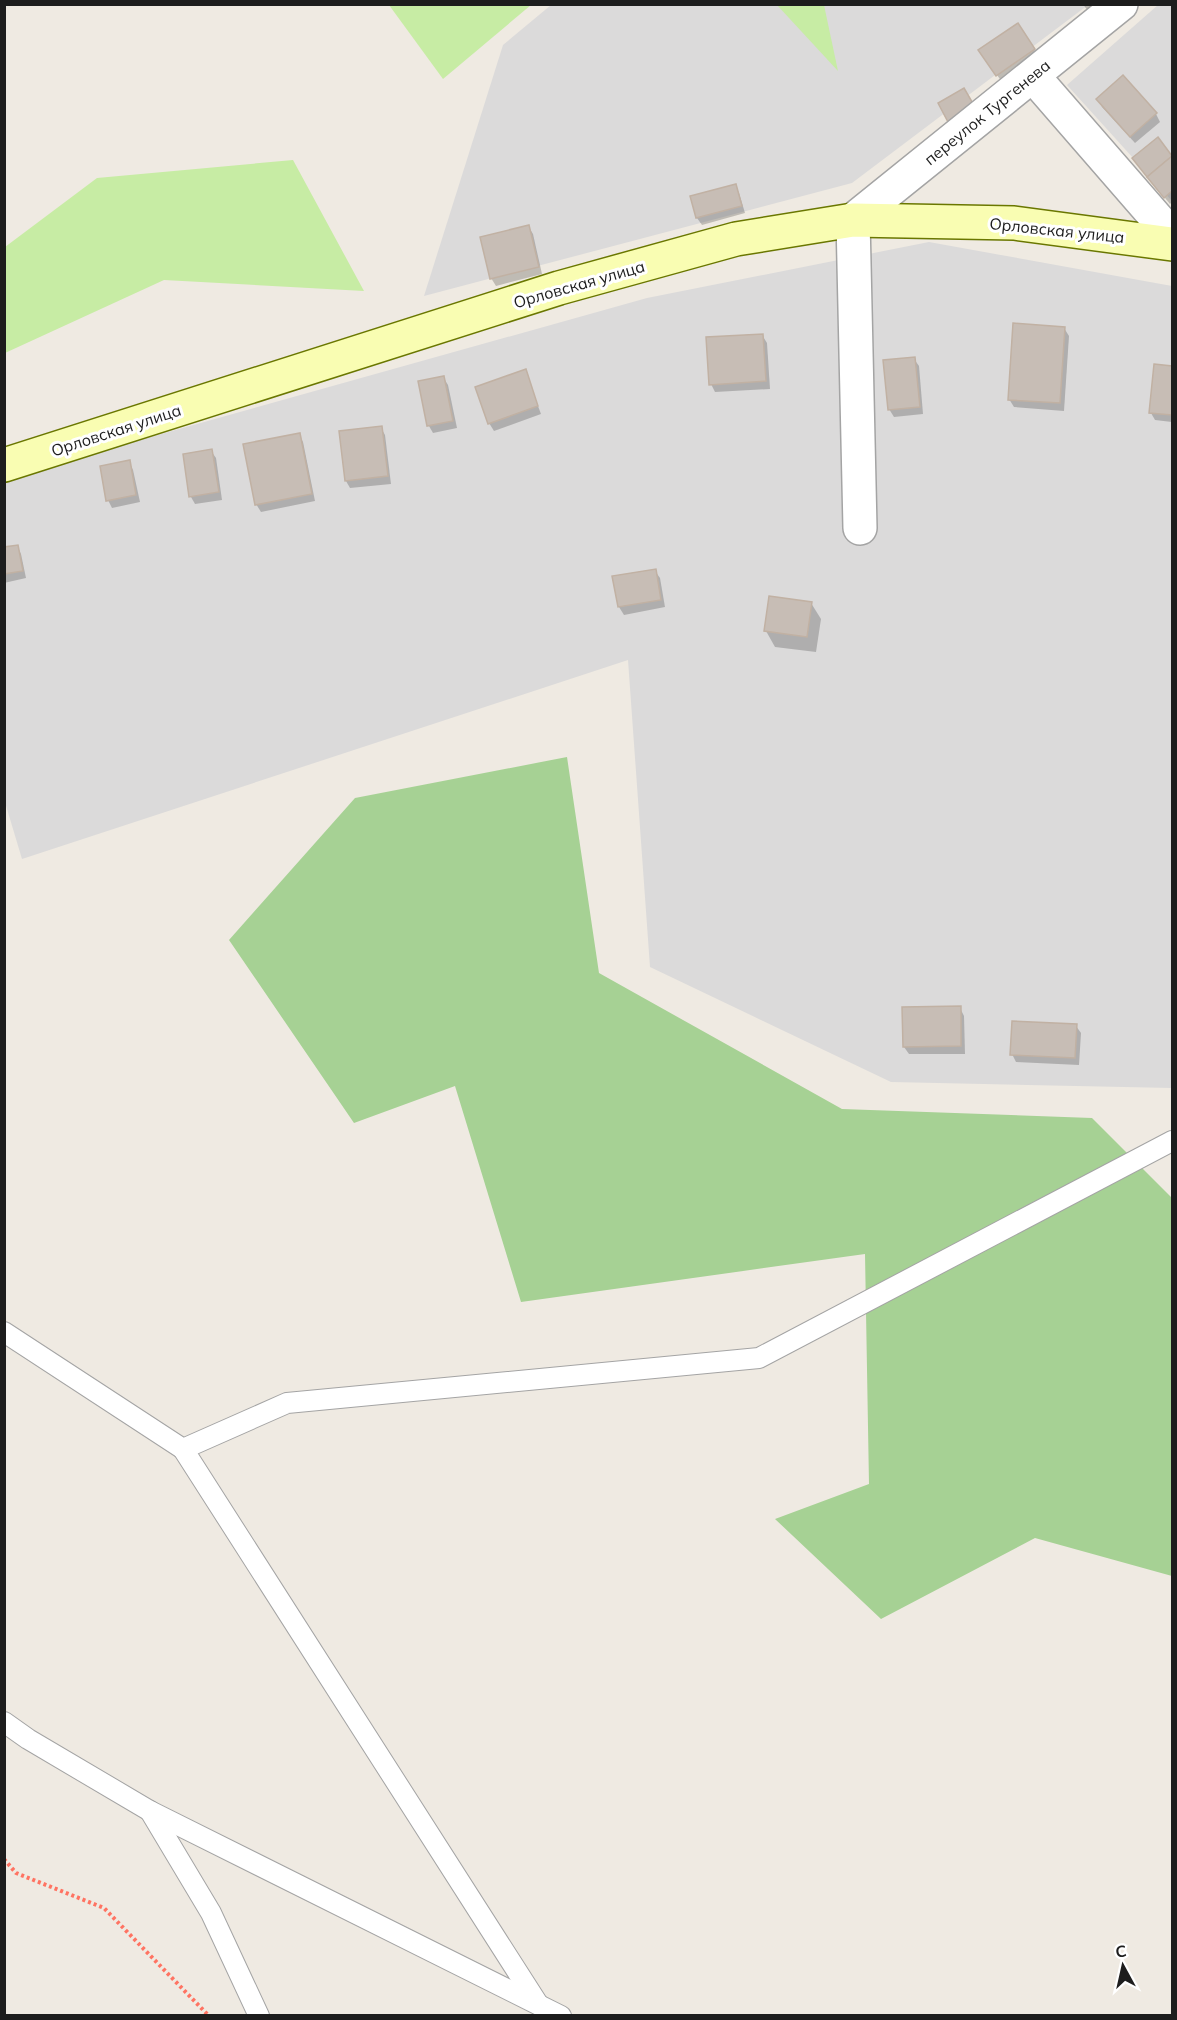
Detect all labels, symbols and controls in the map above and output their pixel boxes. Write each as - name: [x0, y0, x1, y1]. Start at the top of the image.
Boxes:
- street label: переулок Тургенева: [920, 55, 1054, 169]
- street label: Орловская улица: [989, 213, 1125, 247]
- street label: Орловская улица: [511, 256, 647, 312]
- street label: Орловская улица: [48, 400, 184, 460]
- north arrow: [1093, 1936, 1153, 1996]
- text: С: [1114, 1940, 1128, 1962]

